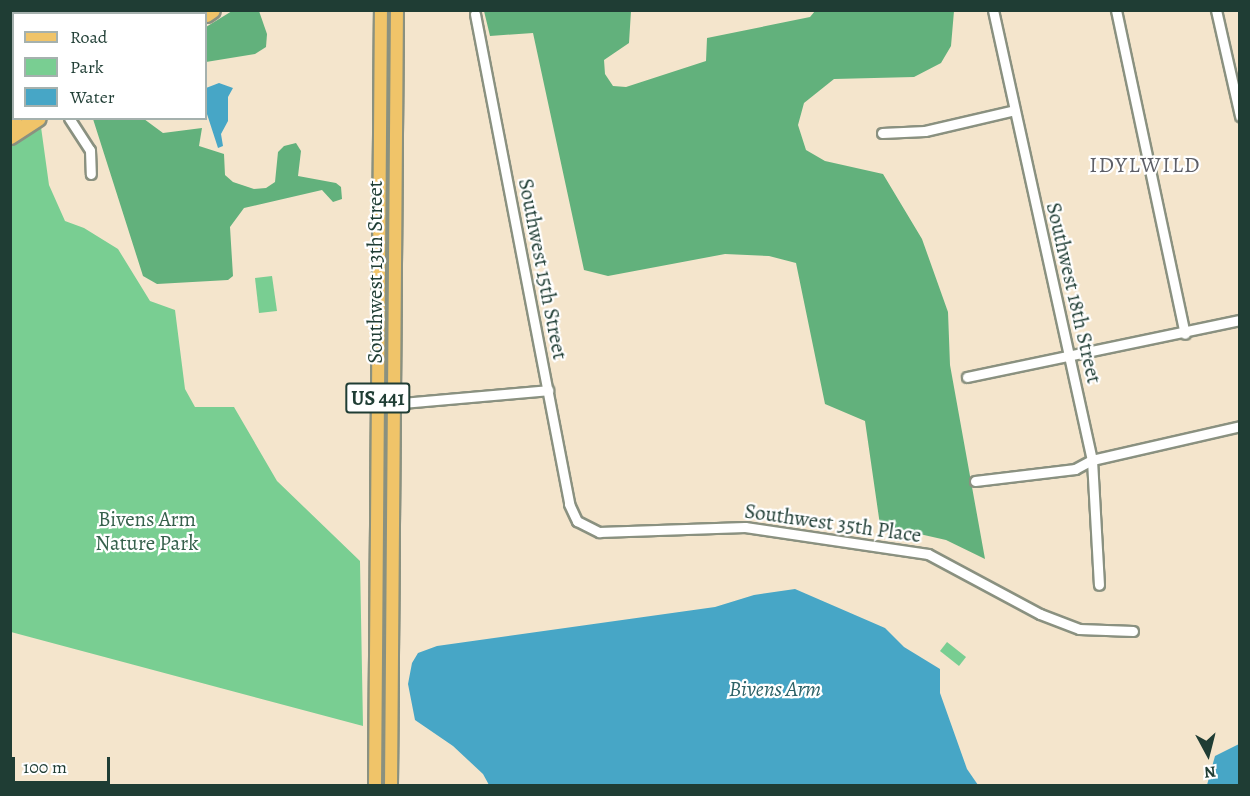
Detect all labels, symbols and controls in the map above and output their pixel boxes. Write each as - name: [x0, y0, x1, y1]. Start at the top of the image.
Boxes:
- legend: [12, 12, 207, 120]
- text: Road: [70, 25, 107, 49]
- text: Park: [70, 55, 104, 79]
- text: Water: [70, 85, 115, 109]
- district label: IDYLWILD: [1089, 153, 1201, 179]
- street label: Southwest 15th Street: [513, 176, 573, 362]
- street label: Southwest 13th Street: [362, 180, 388, 364]
- street label: Southwest 18th Street: [1041, 200, 1107, 386]
- road number: US 441: [345, 381, 411, 415]
- street label: Southwest 35th Place: [743, 498, 923, 548]
- park label: Bivens Arm Nature Park: [95, 506, 199, 556]
- water label: Bivens Arm: [729, 677, 821, 703]
- north arrow: [1178, 724, 1238, 784]
- scale bar: [15, 745, 112, 783]
- text: 100 m: [23, 755, 67, 779]
- text: N: [1203, 760, 1217, 783]

